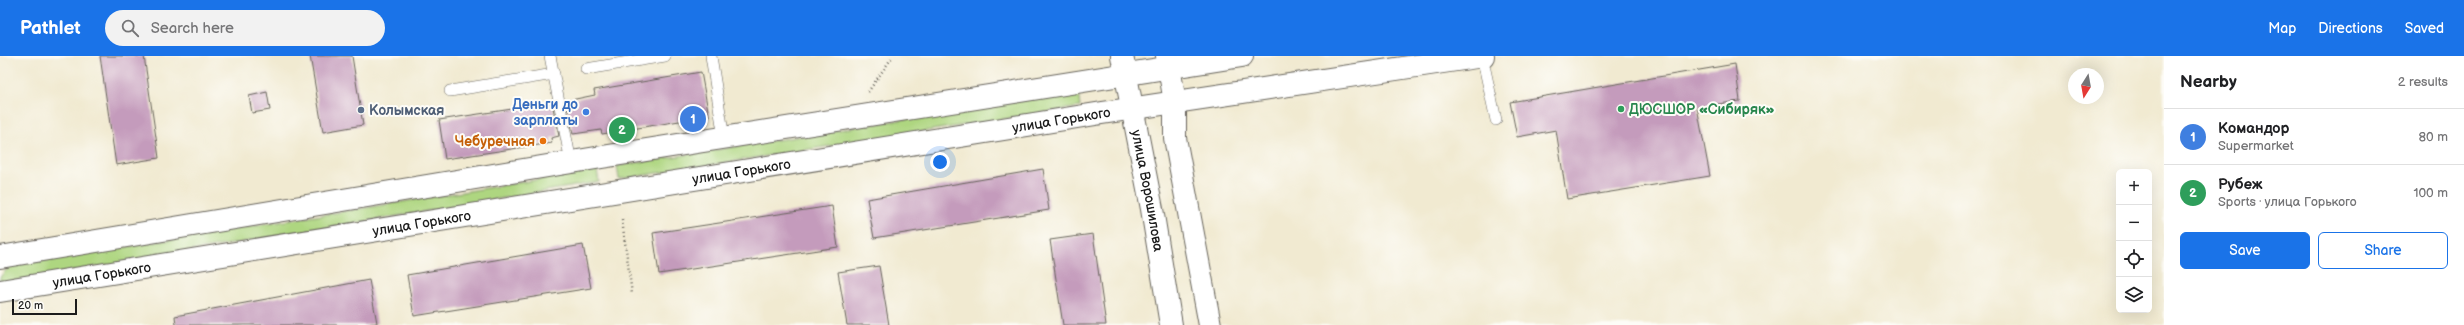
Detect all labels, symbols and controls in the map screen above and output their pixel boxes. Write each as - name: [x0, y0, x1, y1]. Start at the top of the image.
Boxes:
- search box: [105, 10, 385, 46]
- text: Pathlet: [20, 17, 81, 40]
- icon: search: [119, 17, 141, 39]
- text: Search here: [151, 19, 234, 38]
- text: Map: [2268, 20, 2296, 37]
- text: Directions: [2318, 20, 2383, 37]
- text: Saved: [2405, 20, 2444, 37]
- north arrow: [2068, 68, 2104, 104]
- text: Nearby: [2180, 72, 2237, 92]
- text: 2 results: [2398, 74, 2448, 90]
- place label: Деньги до зарплаты: [512, 96, 578, 129]
- place label: ДЮСШОР «Сибиряк»: [1629, 101, 1775, 118]
- place label: Колымская: [369, 102, 444, 119]
- street label: улица Горького: [1011, 103, 1112, 136]
- pin: 1: [680, 104, 706, 134]
- marker: ДЮСШОР «Сибиряк»: [1616, 104, 1626, 114]
- marker: Колымская: [356, 105, 366, 115]
- marker: Деньги до зарплаты: [581, 107, 591, 117]
- pin: 2: [609, 115, 635, 145]
- text: Командор: [2218, 119, 2289, 138]
- street label: улица Ворошилова: [1128, 128, 1167, 253]
- text: 1: [2190, 129, 2196, 145]
- text: 80 m: [2419, 129, 2448, 145]
- place label: Чебуречная: [455, 133, 535, 150]
- marker: Чебуречная: [538, 136, 548, 146]
- text: Supermarket: [2218, 138, 2294, 154]
- your location: [930, 152, 950, 172]
- street label: улица Горького: [691, 155, 792, 188]
- map controls: [2116, 169, 2152, 313]
- button: +: [2116, 169, 2152, 205]
- text: Рубеж: [2218, 175, 2262, 194]
- text: 2: [2189, 185, 2197, 201]
- text: 100 m: [2413, 185, 2448, 201]
- text: Sports · улица Горького: [2218, 194, 2357, 210]
- button: −: [2116, 205, 2152, 241]
- street label: улица Горького: [371, 207, 472, 239]
- button: Save: [2180, 232, 2310, 269]
- button: Share: [2318, 232, 2448, 269]
- button: locate: [2116, 241, 2152, 277]
- street label: улица Горького: [51, 258, 152, 291]
- button: layers: [2116, 277, 2152, 313]
- scale bar: [12, 297, 77, 316]
- text: 20 m: [18, 299, 43, 312]

